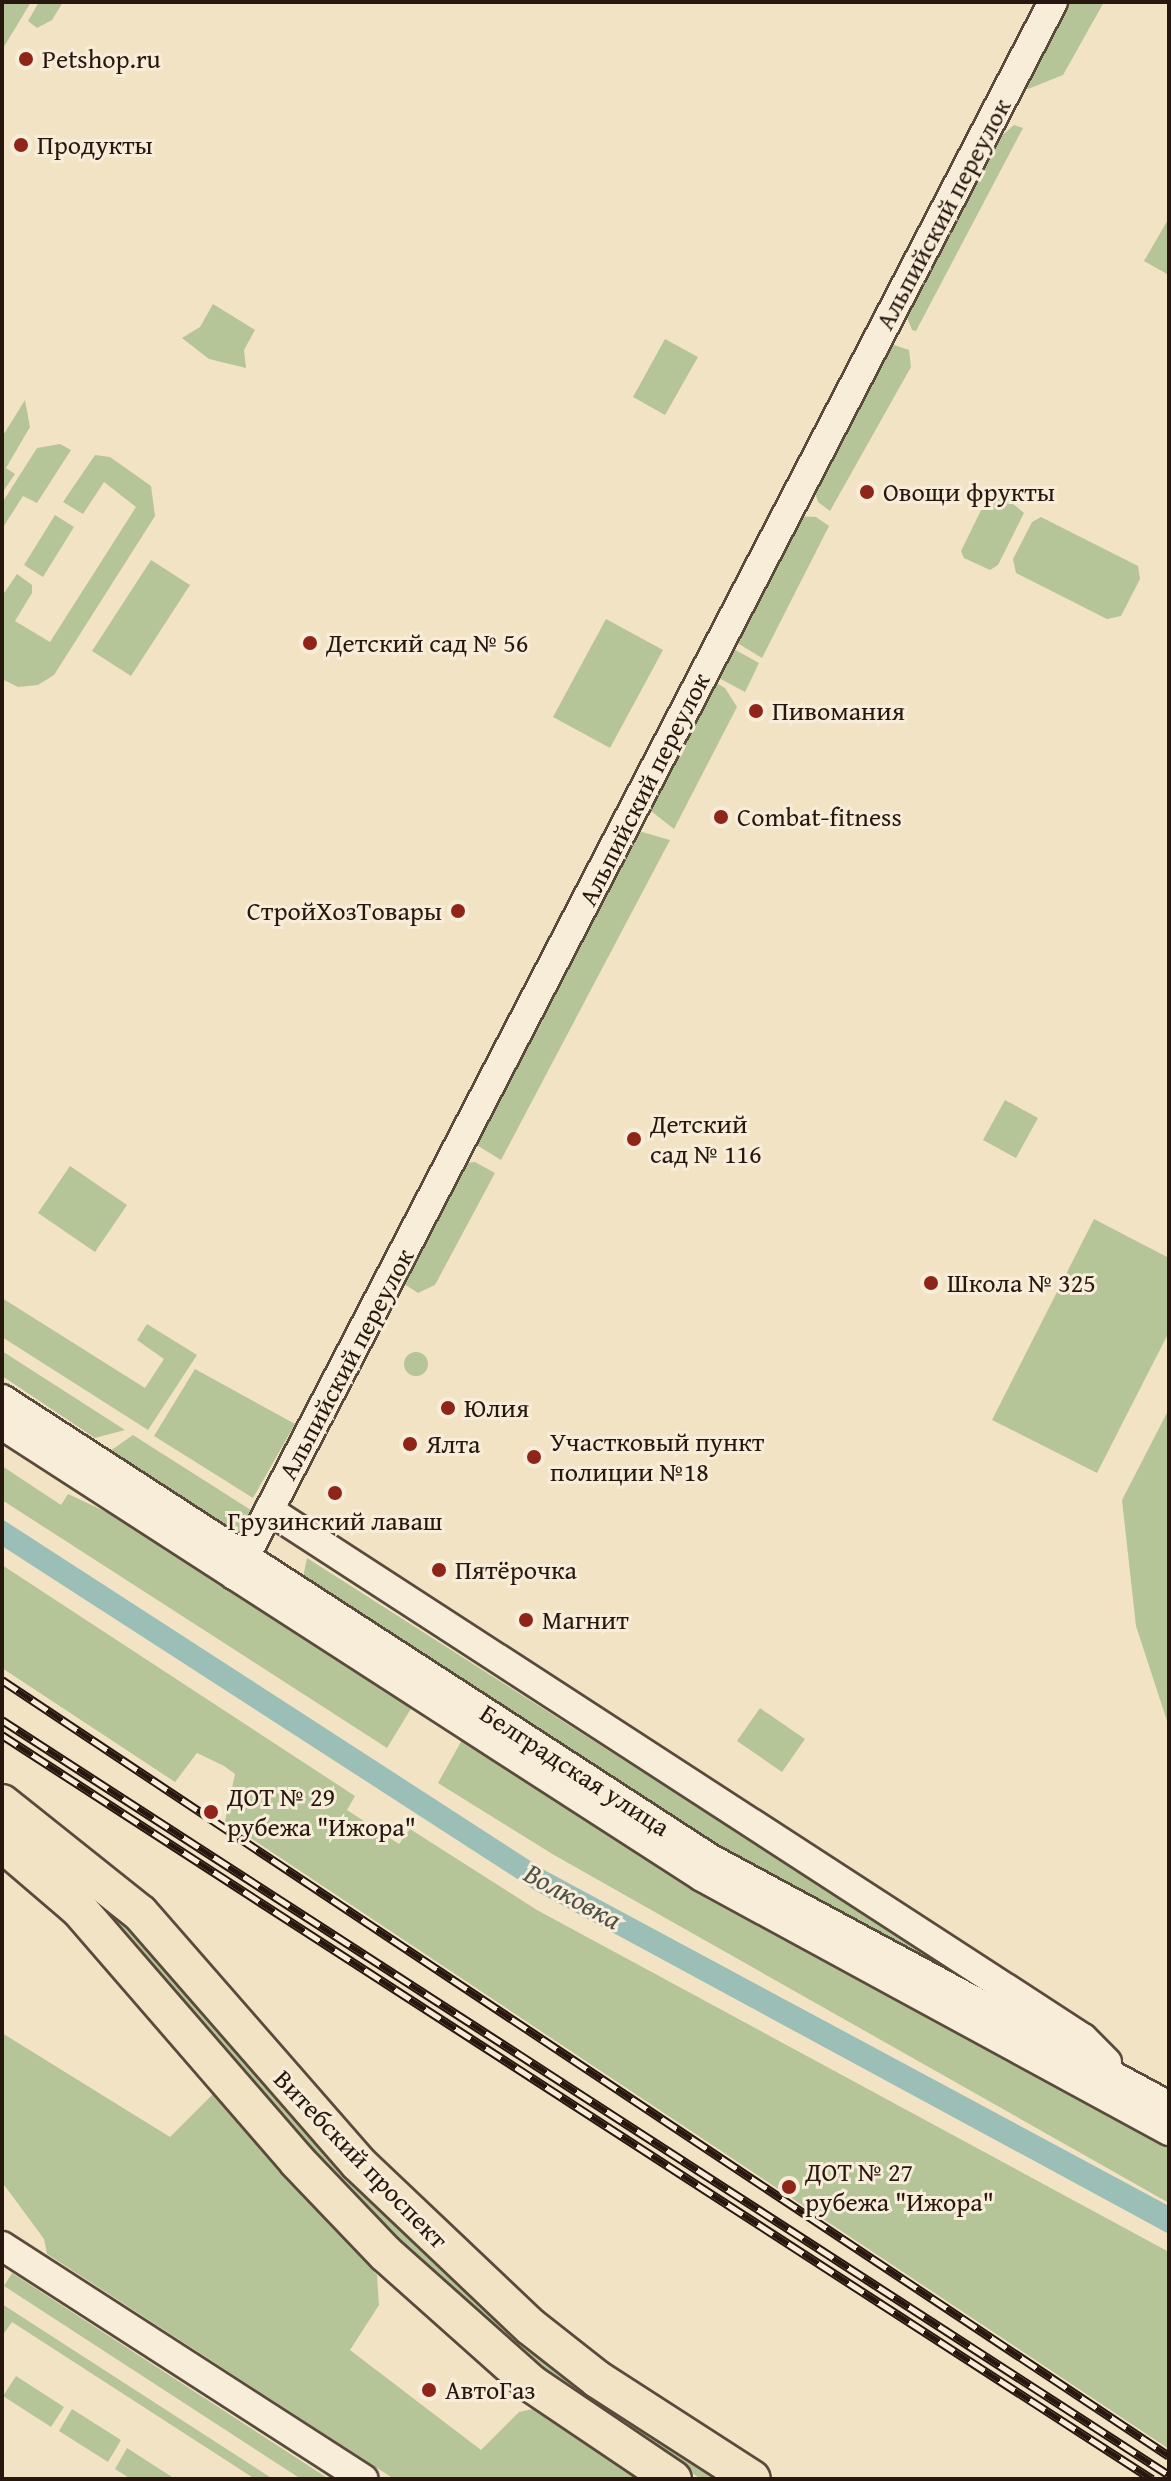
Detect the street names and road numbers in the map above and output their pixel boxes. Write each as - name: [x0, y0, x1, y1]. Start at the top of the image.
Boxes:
- street label: Альпийский переулок: [869, 93, 1017, 335]
- street label: Альпийский переулок: [572, 667, 716, 911]
- street label: Альпийский переулок: [272, 1243, 420, 1485]
- street label: Белградская улица: [475, 1697, 675, 1843]
- street label: Витебский проспект: [268, 2063, 454, 2255]

